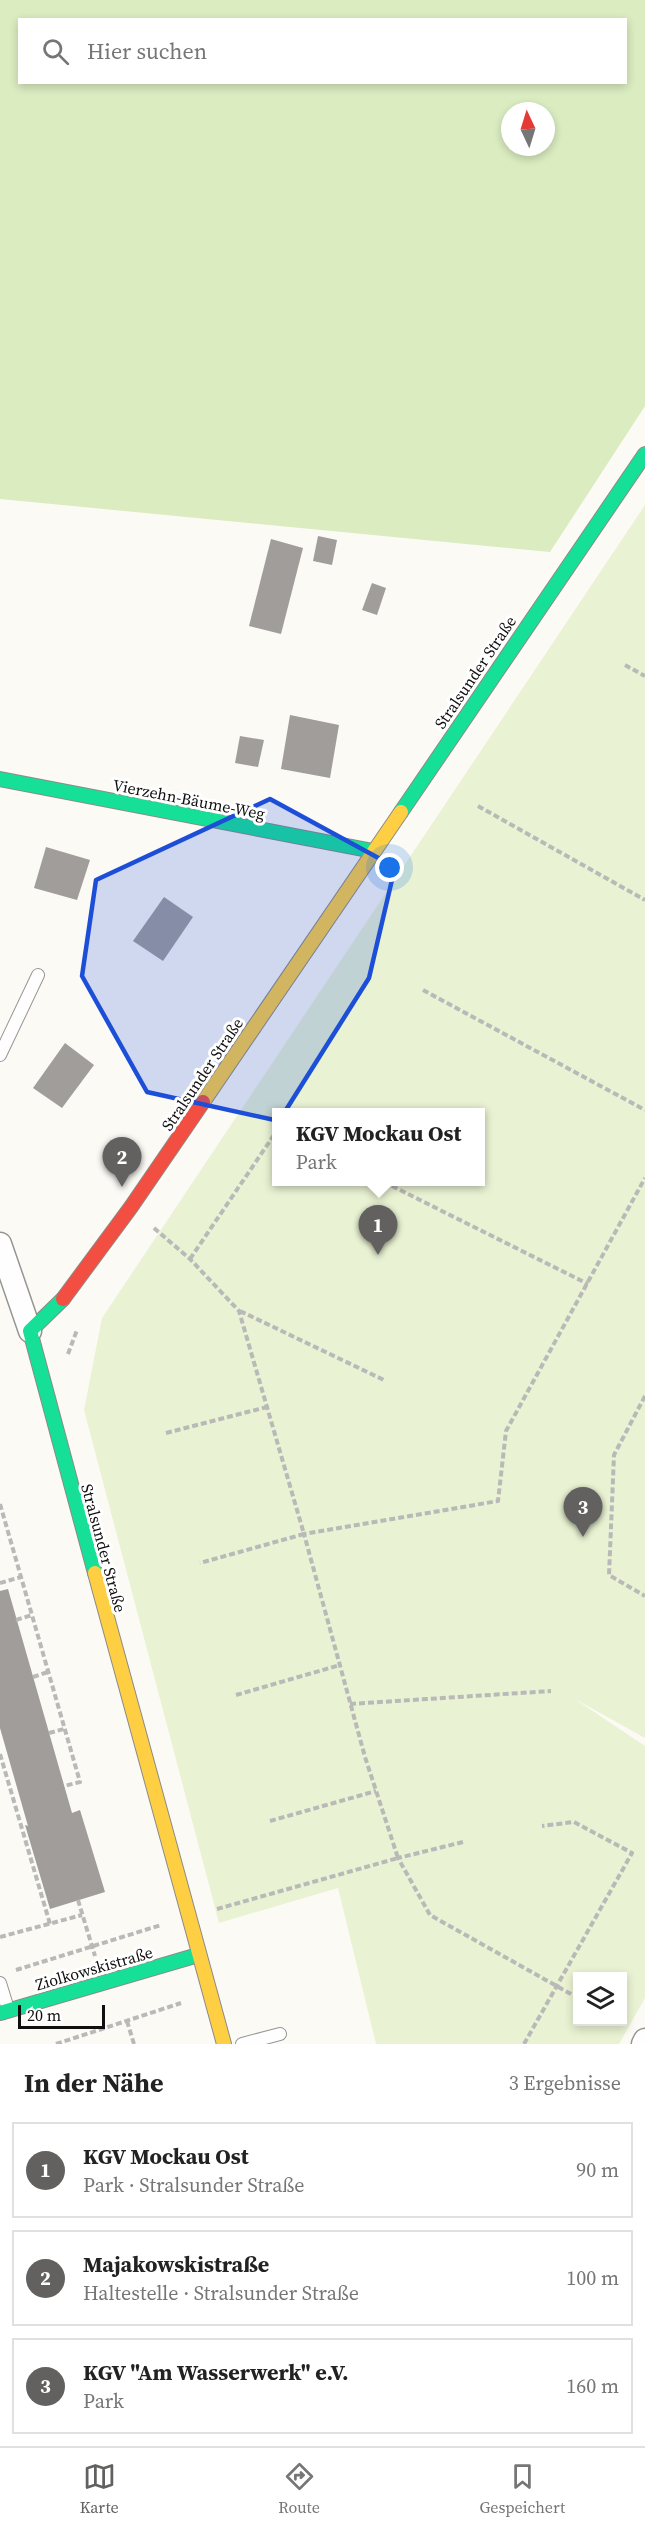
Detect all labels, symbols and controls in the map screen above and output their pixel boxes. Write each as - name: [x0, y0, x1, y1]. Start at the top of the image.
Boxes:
- search box: [18, 18, 627, 84]
- icon: search: [39, 35, 72, 68]
- text: Hier suchen: [87, 36, 207, 66]
- north arrow: [501, 102, 555, 156]
- street label: Stralsunder Straße: [429, 611, 521, 733]
- street label: Vierzehn-Bäume-Weg: [111, 773, 267, 825]
- your location: [375, 853, 404, 882]
- street label: Stralsunder Straße: [156, 1013, 248, 1135]
- popup: [272, 1108, 485, 1186]
- text: KGV Mockau Ost: [296, 1118, 461, 1148]
- pin: 2: [102, 1138, 142, 1187]
- text: Park: [296, 1148, 337, 1176]
- pin: 1: [358, 1206, 398, 1255]
- street label: Stralsunder Straße: [76, 1481, 132, 1615]
- pin: 3: [564, 1488, 602, 1537]
- street label: Ziolkowskistraße: [33, 1941, 155, 1995]
- map controls: [573, 1972, 627, 2026]
- button: layers: [573, 1972, 627, 2026]
- scale bar: [18, 2002, 105, 2030]
- text: 20 m: [27, 2004, 61, 2026]
- text: In der Nähe: [24, 2065, 164, 2101]
- text: 3 Ergebnisse: [509, 2069, 621, 2097]
- text: KGV Mockau Ost: [83, 2141, 249, 2171]
- text: 1: [40, 2156, 51, 2184]
- text: 90 m: [576, 2156, 619, 2184]
- text: Park · Stralsunder Straße: [83, 2171, 304, 2199]
- text: Majakowskistraße: [83, 2249, 269, 2279]
- text: 2: [40, 2264, 51, 2292]
- text: 100 m: [566, 2264, 619, 2292]
- text: Haltestelle · Stralsunder Straße: [83, 2279, 359, 2307]
- text: KGV "Am Wasserwerk" e.V.: [83, 2357, 349, 2387]
- text: 3: [40, 2372, 51, 2400]
- text: 160 m: [566, 2372, 619, 2400]
- text: Park: [83, 2387, 124, 2415]
- tab: Karte: [80, 2460, 119, 2518]
- tab: Route: [278, 2460, 320, 2518]
- tab: Gespeichert: [479, 2460, 565, 2518]

